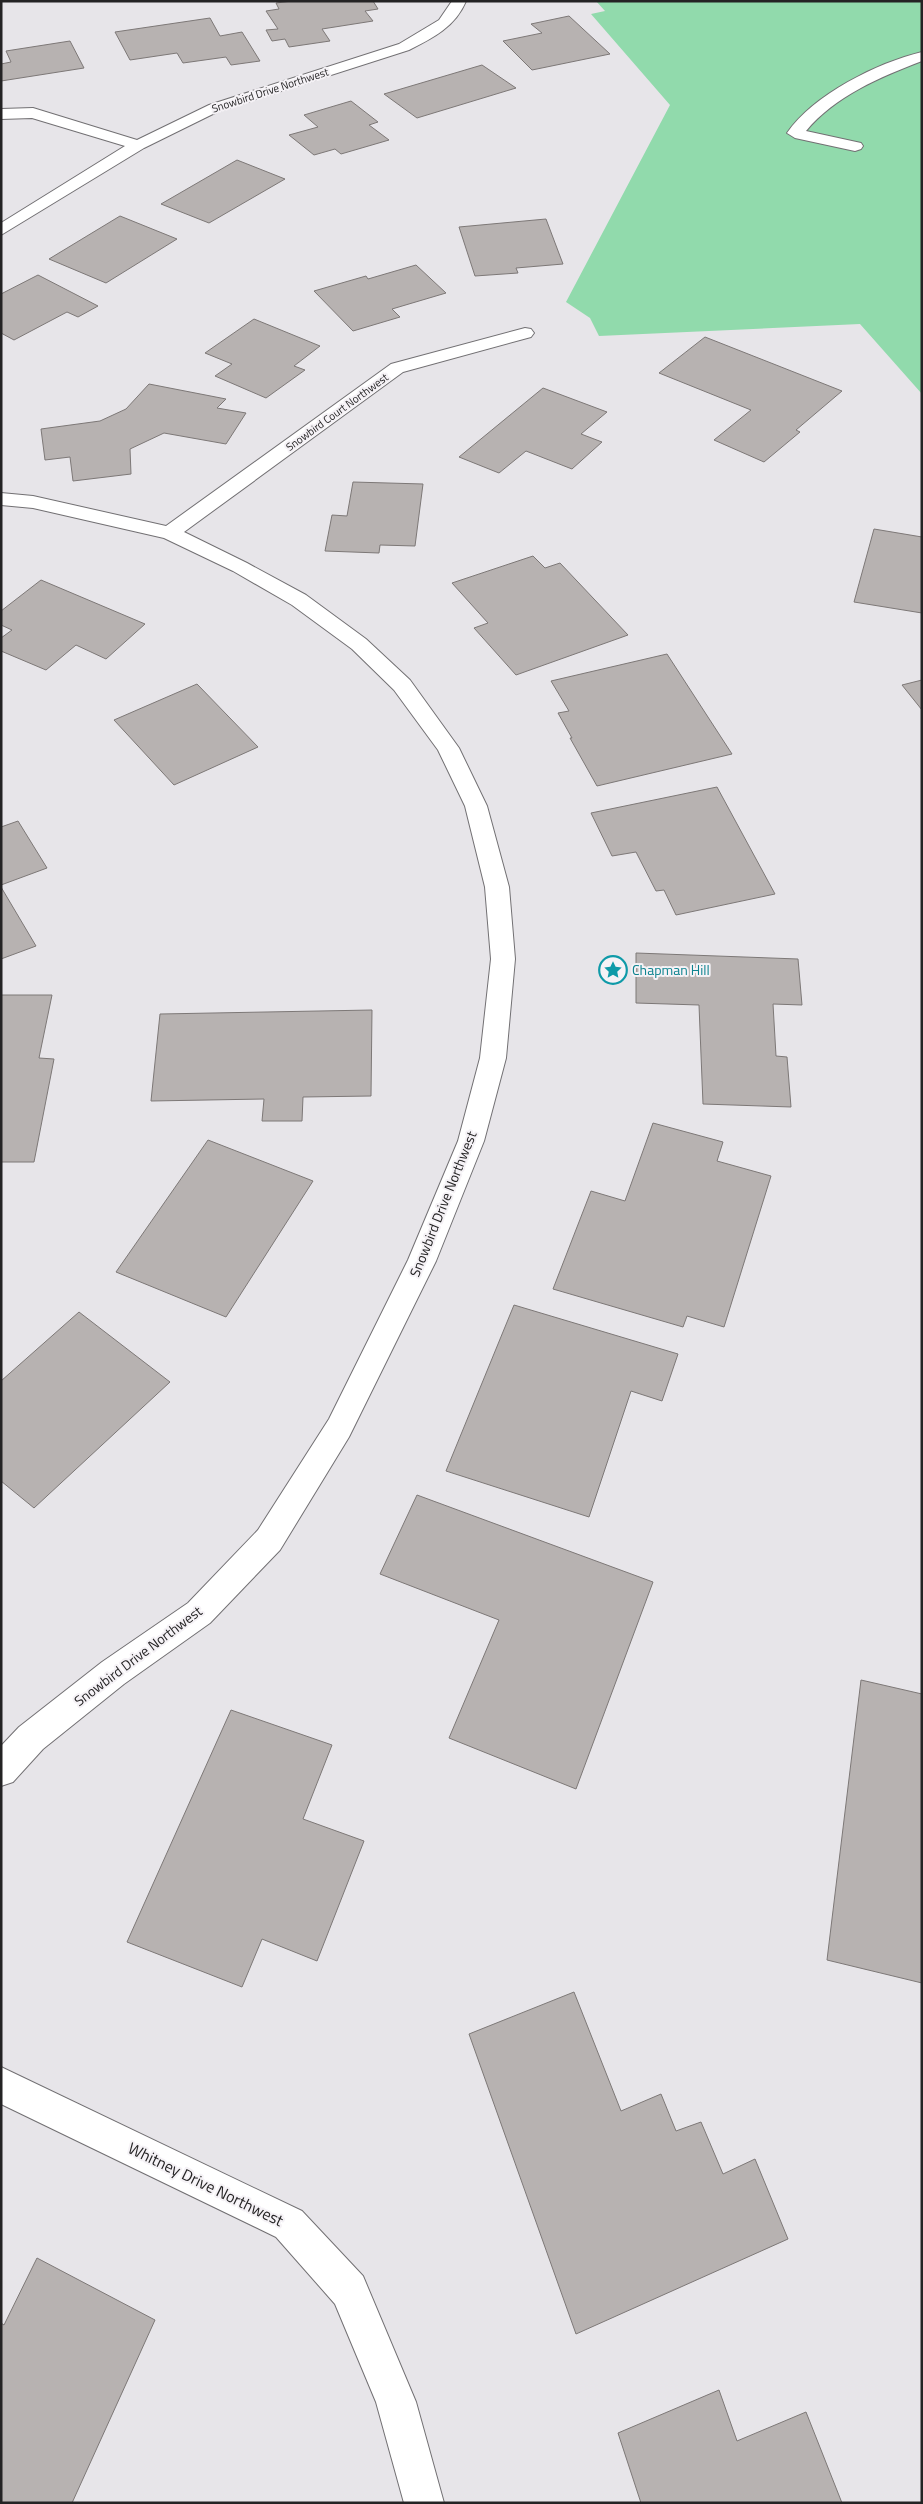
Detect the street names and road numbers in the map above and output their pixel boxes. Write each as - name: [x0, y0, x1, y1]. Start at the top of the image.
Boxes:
- street label: Snowbird Drive Northwest: [209, 63, 331, 116]
- street label: Snowbird Court Northwest: [282, 369, 392, 455]
- street label: Snowbird Drive Northwest: [404, 1128, 481, 1280]
- street label: Snowbird Drive Northwest: [69, 1600, 206, 1711]
- street label: Whitney Drive Northwest: [124, 2136, 288, 2232]

